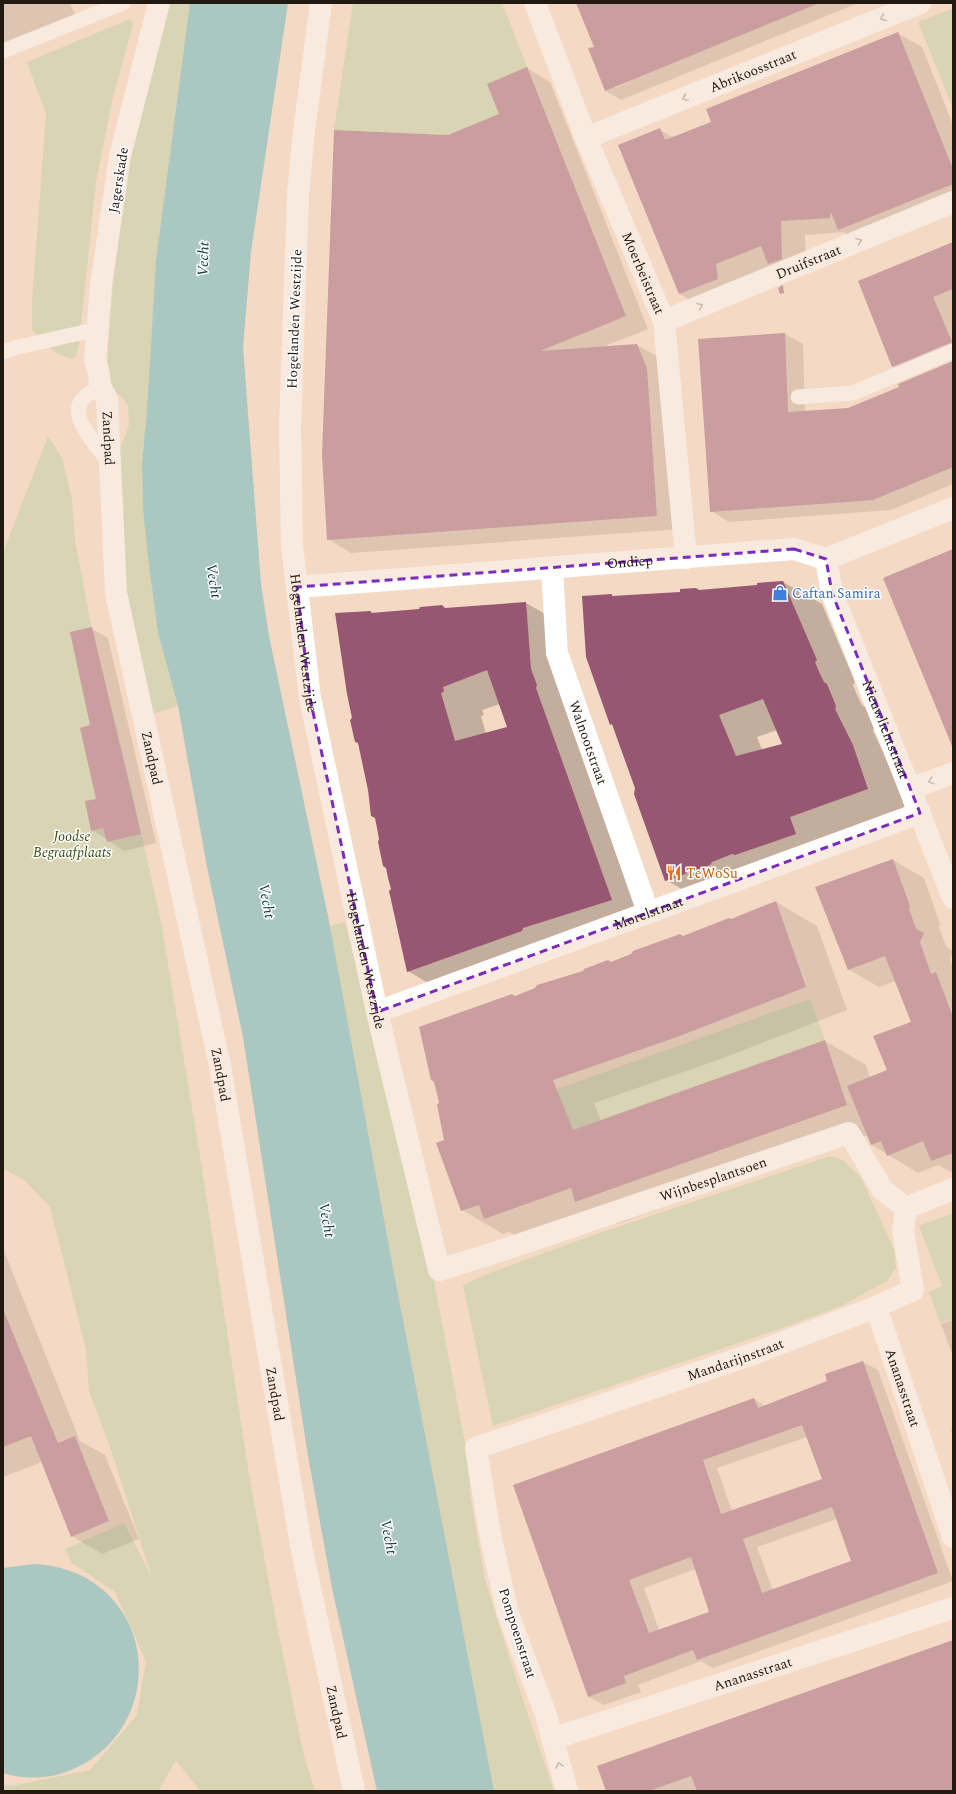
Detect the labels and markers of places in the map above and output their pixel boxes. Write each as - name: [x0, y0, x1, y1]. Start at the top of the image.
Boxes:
- place label: Caftan Samira: [792, 583, 881, 604]
- shop icon: Caftan Samira: [771, 584, 789, 602]
- place label: TeWoSu: [686, 863, 738, 884]
- restaurant icon: TeWoSu: [665, 864, 683, 882]

